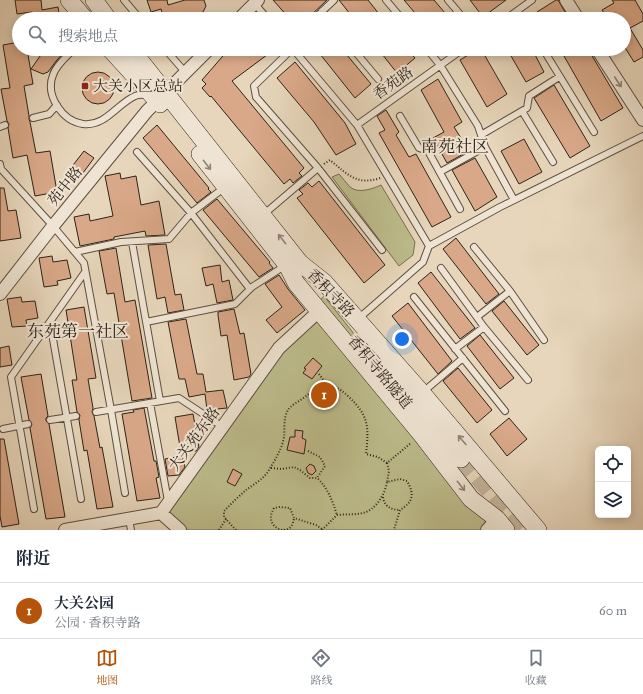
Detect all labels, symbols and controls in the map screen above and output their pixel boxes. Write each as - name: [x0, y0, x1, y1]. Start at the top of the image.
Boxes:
- search box: [12, 12, 631, 56]
- icon: search: [26, 23, 48, 45]
- text: 搜索地点: [58, 27, 118, 45]
- street label: 香苑路: [369, 63, 417, 103]
- one-way arrow: [615, 76, 623, 88]
- place label: 大关小区总站: [93, 77, 183, 95]
- marker: 大关小区总站: [80, 81, 90, 91]
- district label: 南苑社区: [421, 136, 489, 157]
- one-way arrow: [203, 159, 212, 170]
- street label: 苑中路: [44, 163, 86, 209]
- one-way arrow: [278, 234, 286, 245]
- street label: 香积寺路: [304, 265, 358, 321]
- district label: 东苑第一社区: [27, 321, 129, 342]
- your location: [392, 329, 412, 349]
- street label: 香积寺路隧道: [344, 332, 416, 412]
- pin: 1: [311, 380, 337, 410]
- street label: 大关苑东路: [165, 403, 223, 475]
- one-way arrow: [457, 434, 466, 445]
- map controls: [595, 446, 631, 518]
- button: locate: [595, 446, 631, 482]
- one-way arrow: [457, 480, 465, 491]
- button: layers: [595, 482, 631, 518]
- text: 附近: [16, 548, 50, 569]
- text: 大关公园: [54, 594, 114, 612]
- text: 1: [26, 603, 32, 619]
- text: 60 m: [599, 603, 627, 619]
- text: 公园 · 香积寺路: [54, 615, 140, 631]
- tab: 地图: [96, 647, 118, 687]
- tab: 路线: [310, 647, 332, 687]
- tab: 收藏: [525, 647, 547, 687]

